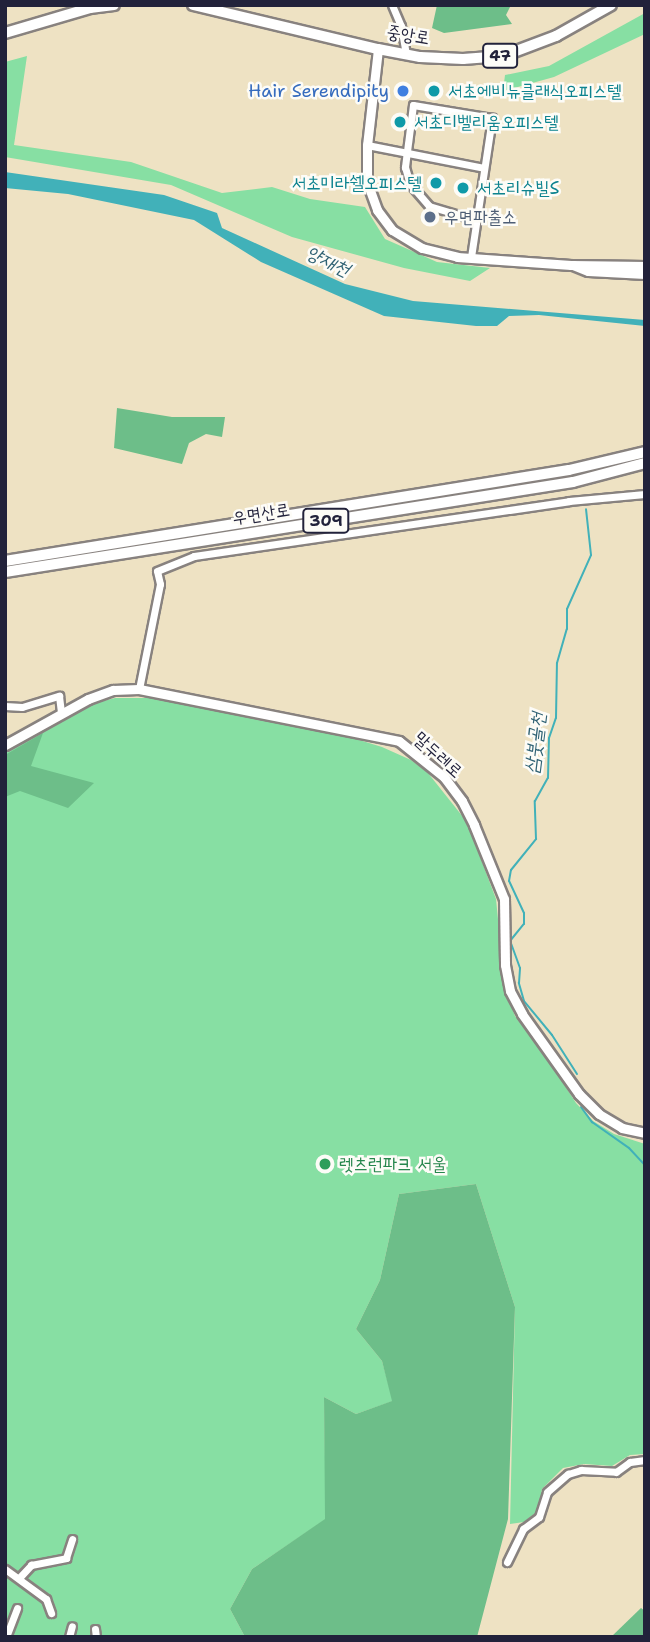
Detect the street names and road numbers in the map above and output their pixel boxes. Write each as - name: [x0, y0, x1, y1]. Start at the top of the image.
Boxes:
- street label: 중앙로: [385, 21, 431, 49]
- road number: 47: [481, 44, 519, 68]
- street label: 우면산로: [231, 499, 291, 529]
- road number: 309: [302, 508, 350, 534]
- street label: 말두레로: [409, 728, 467, 782]

